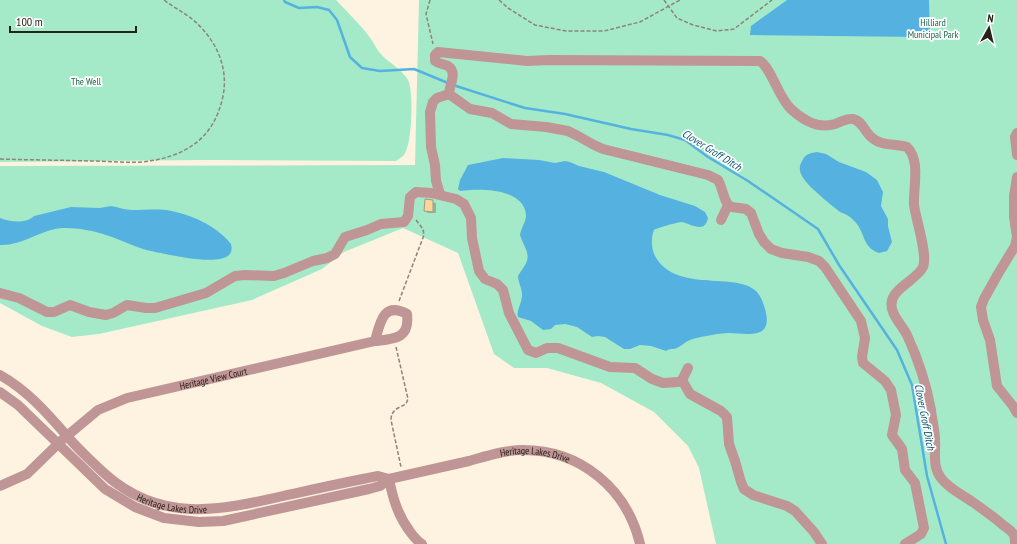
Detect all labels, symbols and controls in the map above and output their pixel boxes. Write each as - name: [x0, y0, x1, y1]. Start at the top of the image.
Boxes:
- scale bar: [10, 8, 136, 34]
- north arrow: [969, 8, 1009, 48]
- text: N: [986, 11, 994, 25]
- text: 100 m: [16, 14, 43, 29]
- park label: Hilliard Municipal Park: [908, 16, 958, 41]
- park label: The Well: [71, 75, 102, 88]
- water label: Clover Groff Ditch: [680, 126, 745, 174]
- street label: Heritage View Court: [178, 364, 248, 392]
- water label: Clover Groff Ditch: [912, 383, 939, 453]
- street label: Heritage Lakes Drive: [499, 443, 572, 465]
- street label: Heritage Lakes Drive: [135, 490, 207, 516]

